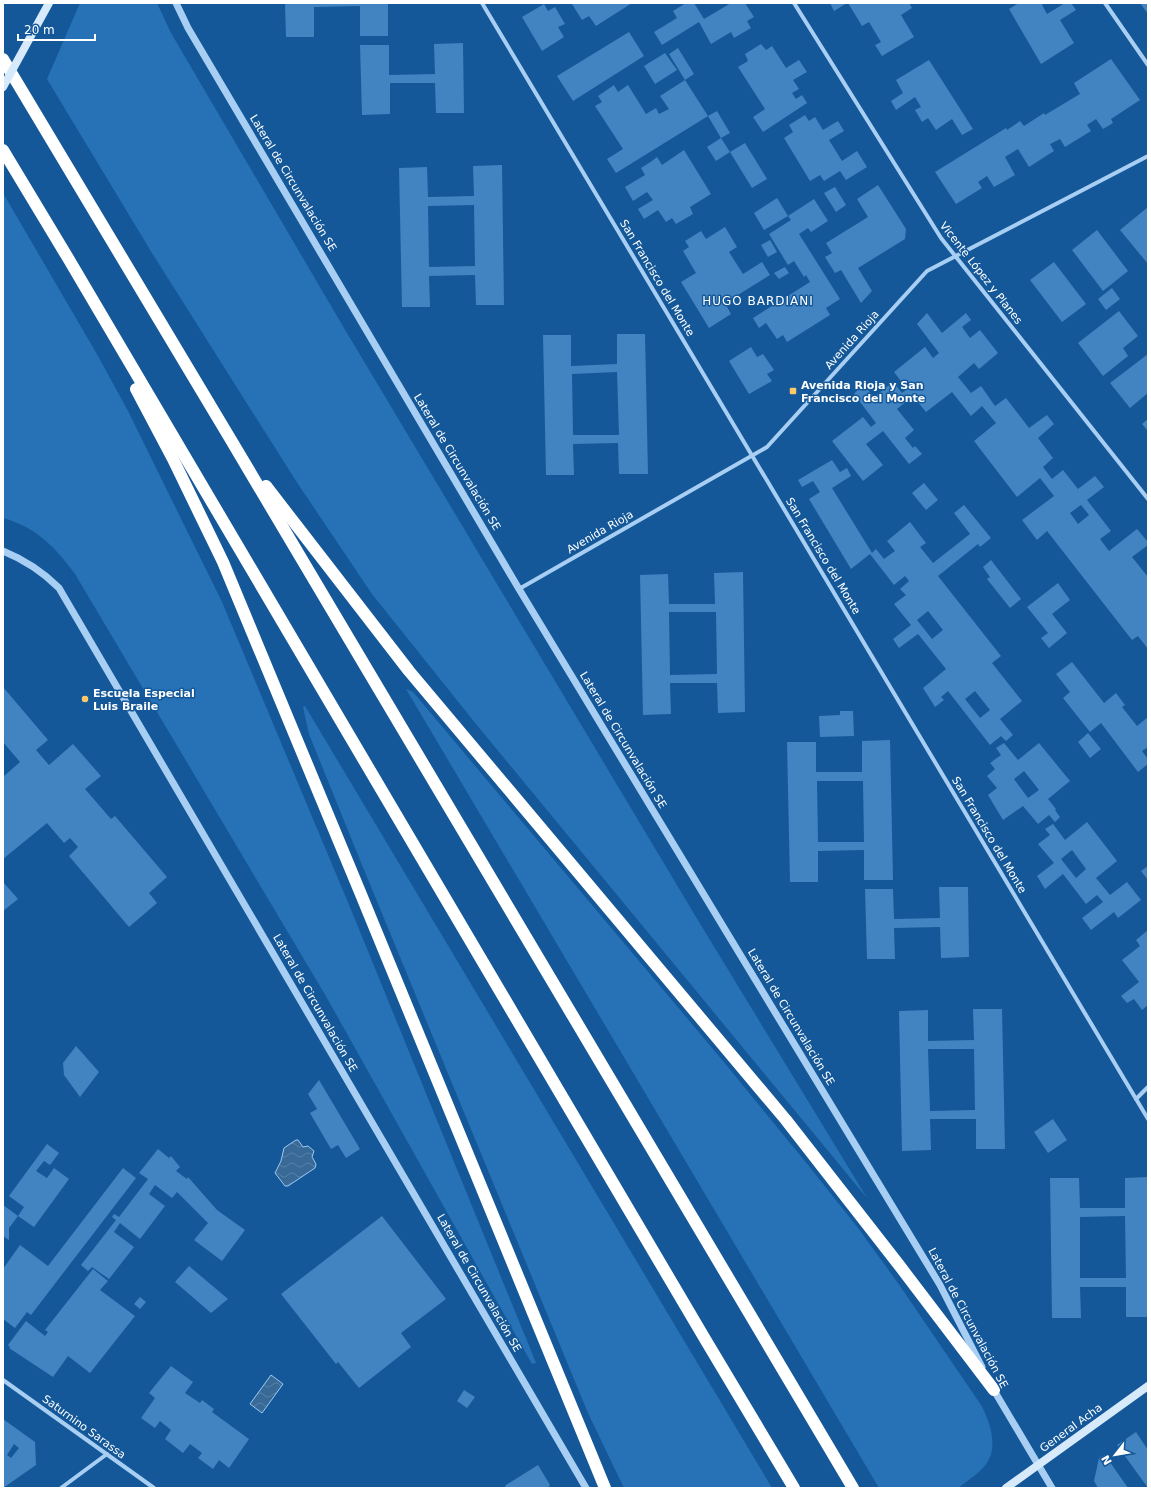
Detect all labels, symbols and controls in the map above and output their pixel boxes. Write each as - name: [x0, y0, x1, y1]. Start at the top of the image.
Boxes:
- scale bar: [18, 16, 95, 42]
- text: 20 m: [24, 23, 55, 37]
- street label: Lateral de Circunvalación SE: [247, 112, 339, 254]
- street label: San Francisco del Monte: [617, 217, 697, 339]
- street label: Vicente López y Planes: [937, 219, 1025, 327]
- district label: HUGO BARDIANI: [702, 294, 814, 308]
- street label: Avenida Rioja: [822, 308, 882, 372]
- place label: Avenida Rioja y San Francisco del Monte: [801, 379, 925, 405]
- marker: Avenida Rioja y San Francisco del Monte: [788, 386, 798, 396]
- street label: Lateral de Circunvalación SE: [411, 391, 503, 533]
- street label: San Francisco del Monte: [783, 495, 863, 617]
- street label: Avenida Rioja: [564, 508, 636, 556]
- street label: Lateral de Circunvalación SE: [577, 669, 669, 811]
- place label: Escuela Especial Luis Braile: [93, 687, 195, 713]
- marker: Escuela Especial Luis Braile: [80, 694, 90, 704]
- street label: San Francisco del Monte: [949, 774, 1029, 896]
- street label: Lateral de Circunvalación SE: [270, 932, 360, 1074]
- street label: Lateral de Circunvalación SE: [745, 946, 837, 1088]
- street label: Lateral de Circunvalación SE: [434, 1212, 524, 1354]
- street label: Lateral de Circunvalación SE: [925, 1245, 1011, 1391]
- street label: Saturnino Sarassa: [40, 1392, 128, 1462]
- street label: General Acha: [1037, 1401, 1105, 1455]
- north arrow: [1095, 1435, 1135, 1475]
- text: N: [1099, 1453, 1115, 1467]

